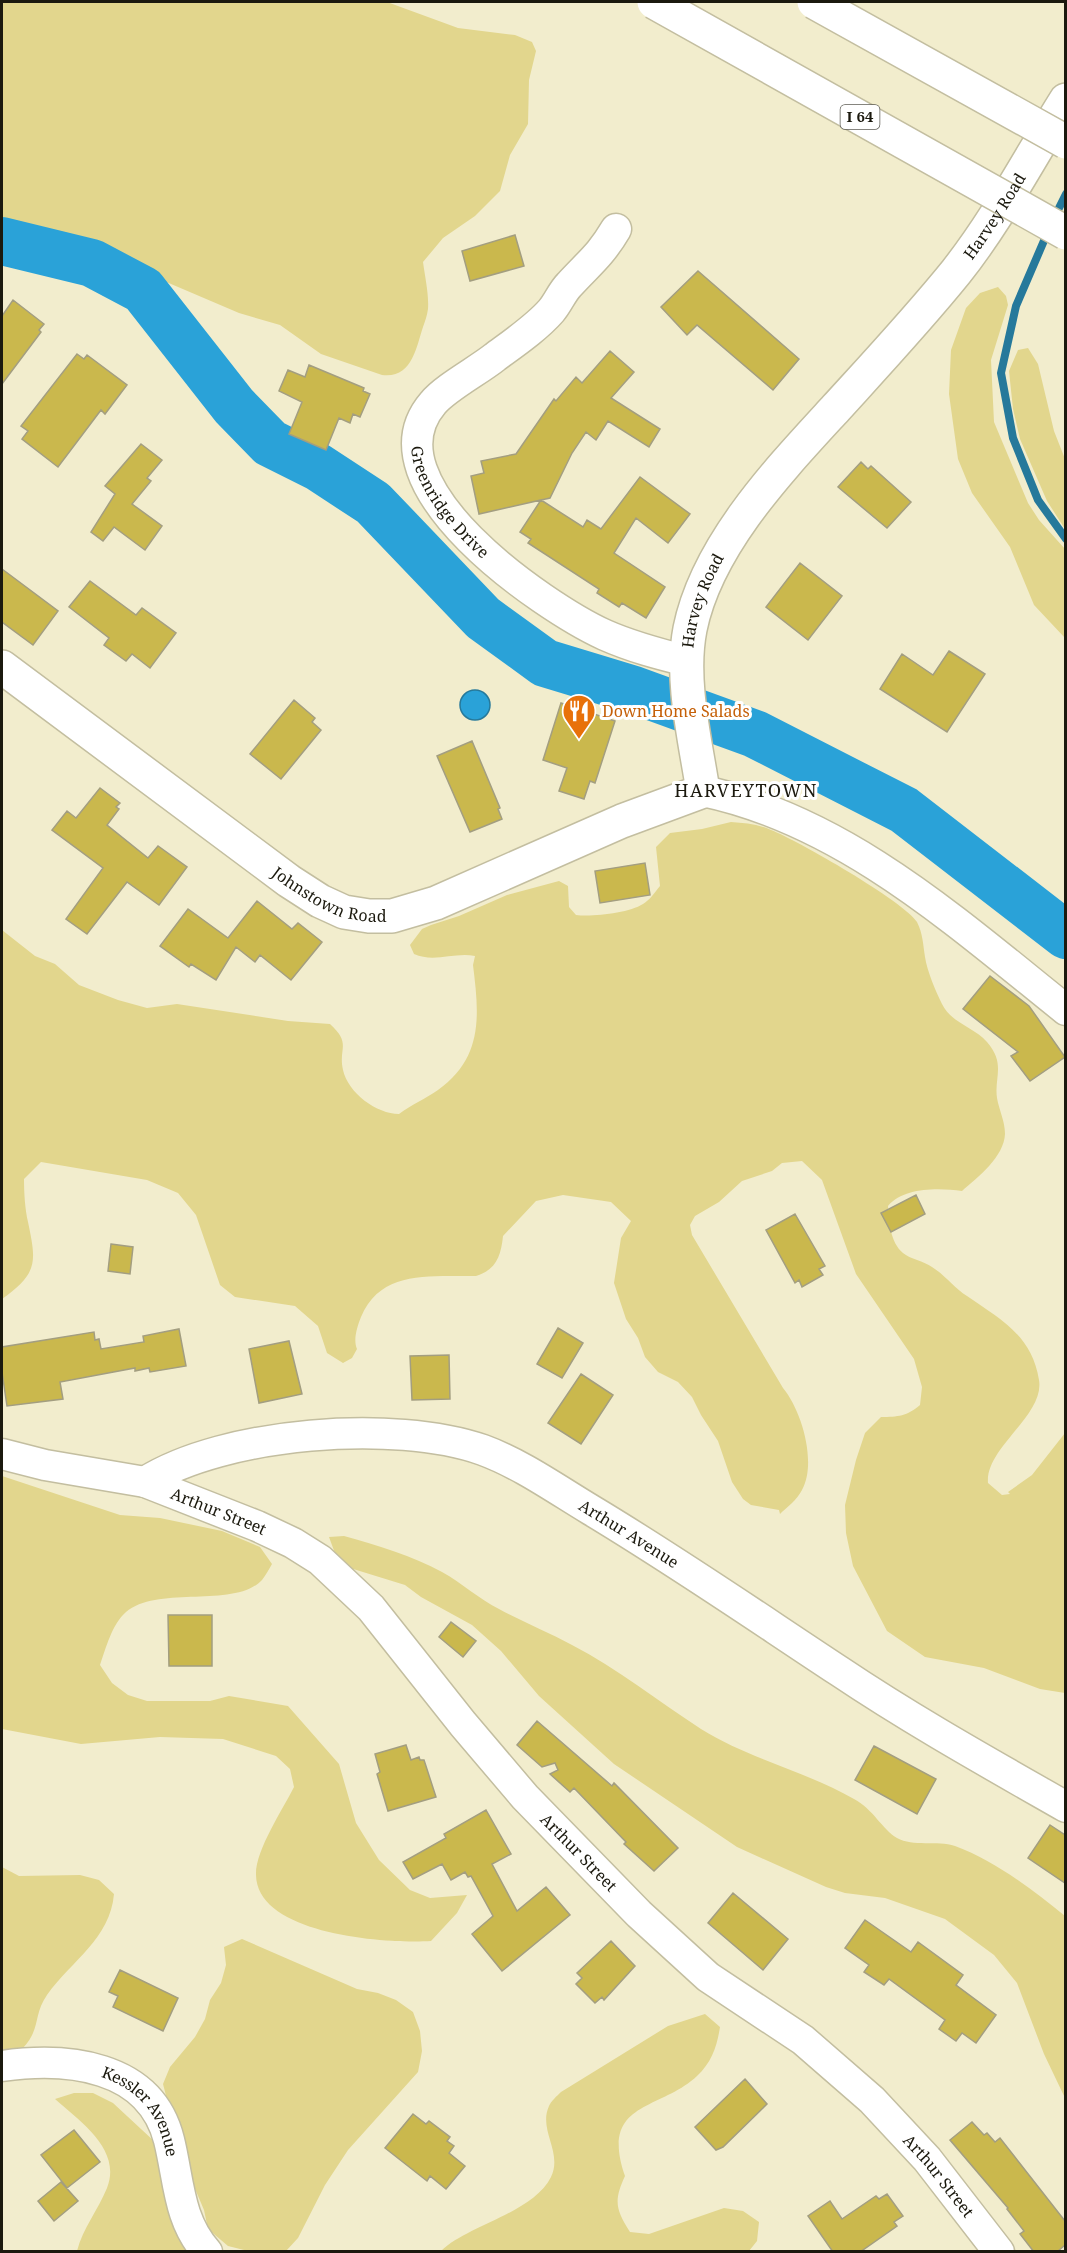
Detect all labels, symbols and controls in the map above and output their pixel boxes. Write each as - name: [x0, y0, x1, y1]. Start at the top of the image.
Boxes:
- road number: I 64: [840, 105, 880, 129]
- street label: Harvey Road: [958, 169, 1031, 264]
- street label: Greenridge Drive: [406, 445, 494, 563]
- street label: Harvey Road: [676, 549, 729, 649]
- restaurant icon: Down Home Salads: [561, 693, 597, 740]
- place label: Down Home Salads: [602, 700, 750, 722]
- district label: HARVEYTOWN: [674, 778, 818, 802]
- street label: Johnstown Road: [267, 861, 387, 927]
- street label: Arthur Street: [168, 1482, 271, 1540]
- street label: Arthur Avenue: [575, 1494, 683, 1573]
- street label: Arthur Street: [536, 1808, 622, 1897]
- street label: Kessler Avenue: [99, 2061, 183, 2158]
- street label: Arthur Street: [898, 2129, 979, 2222]

